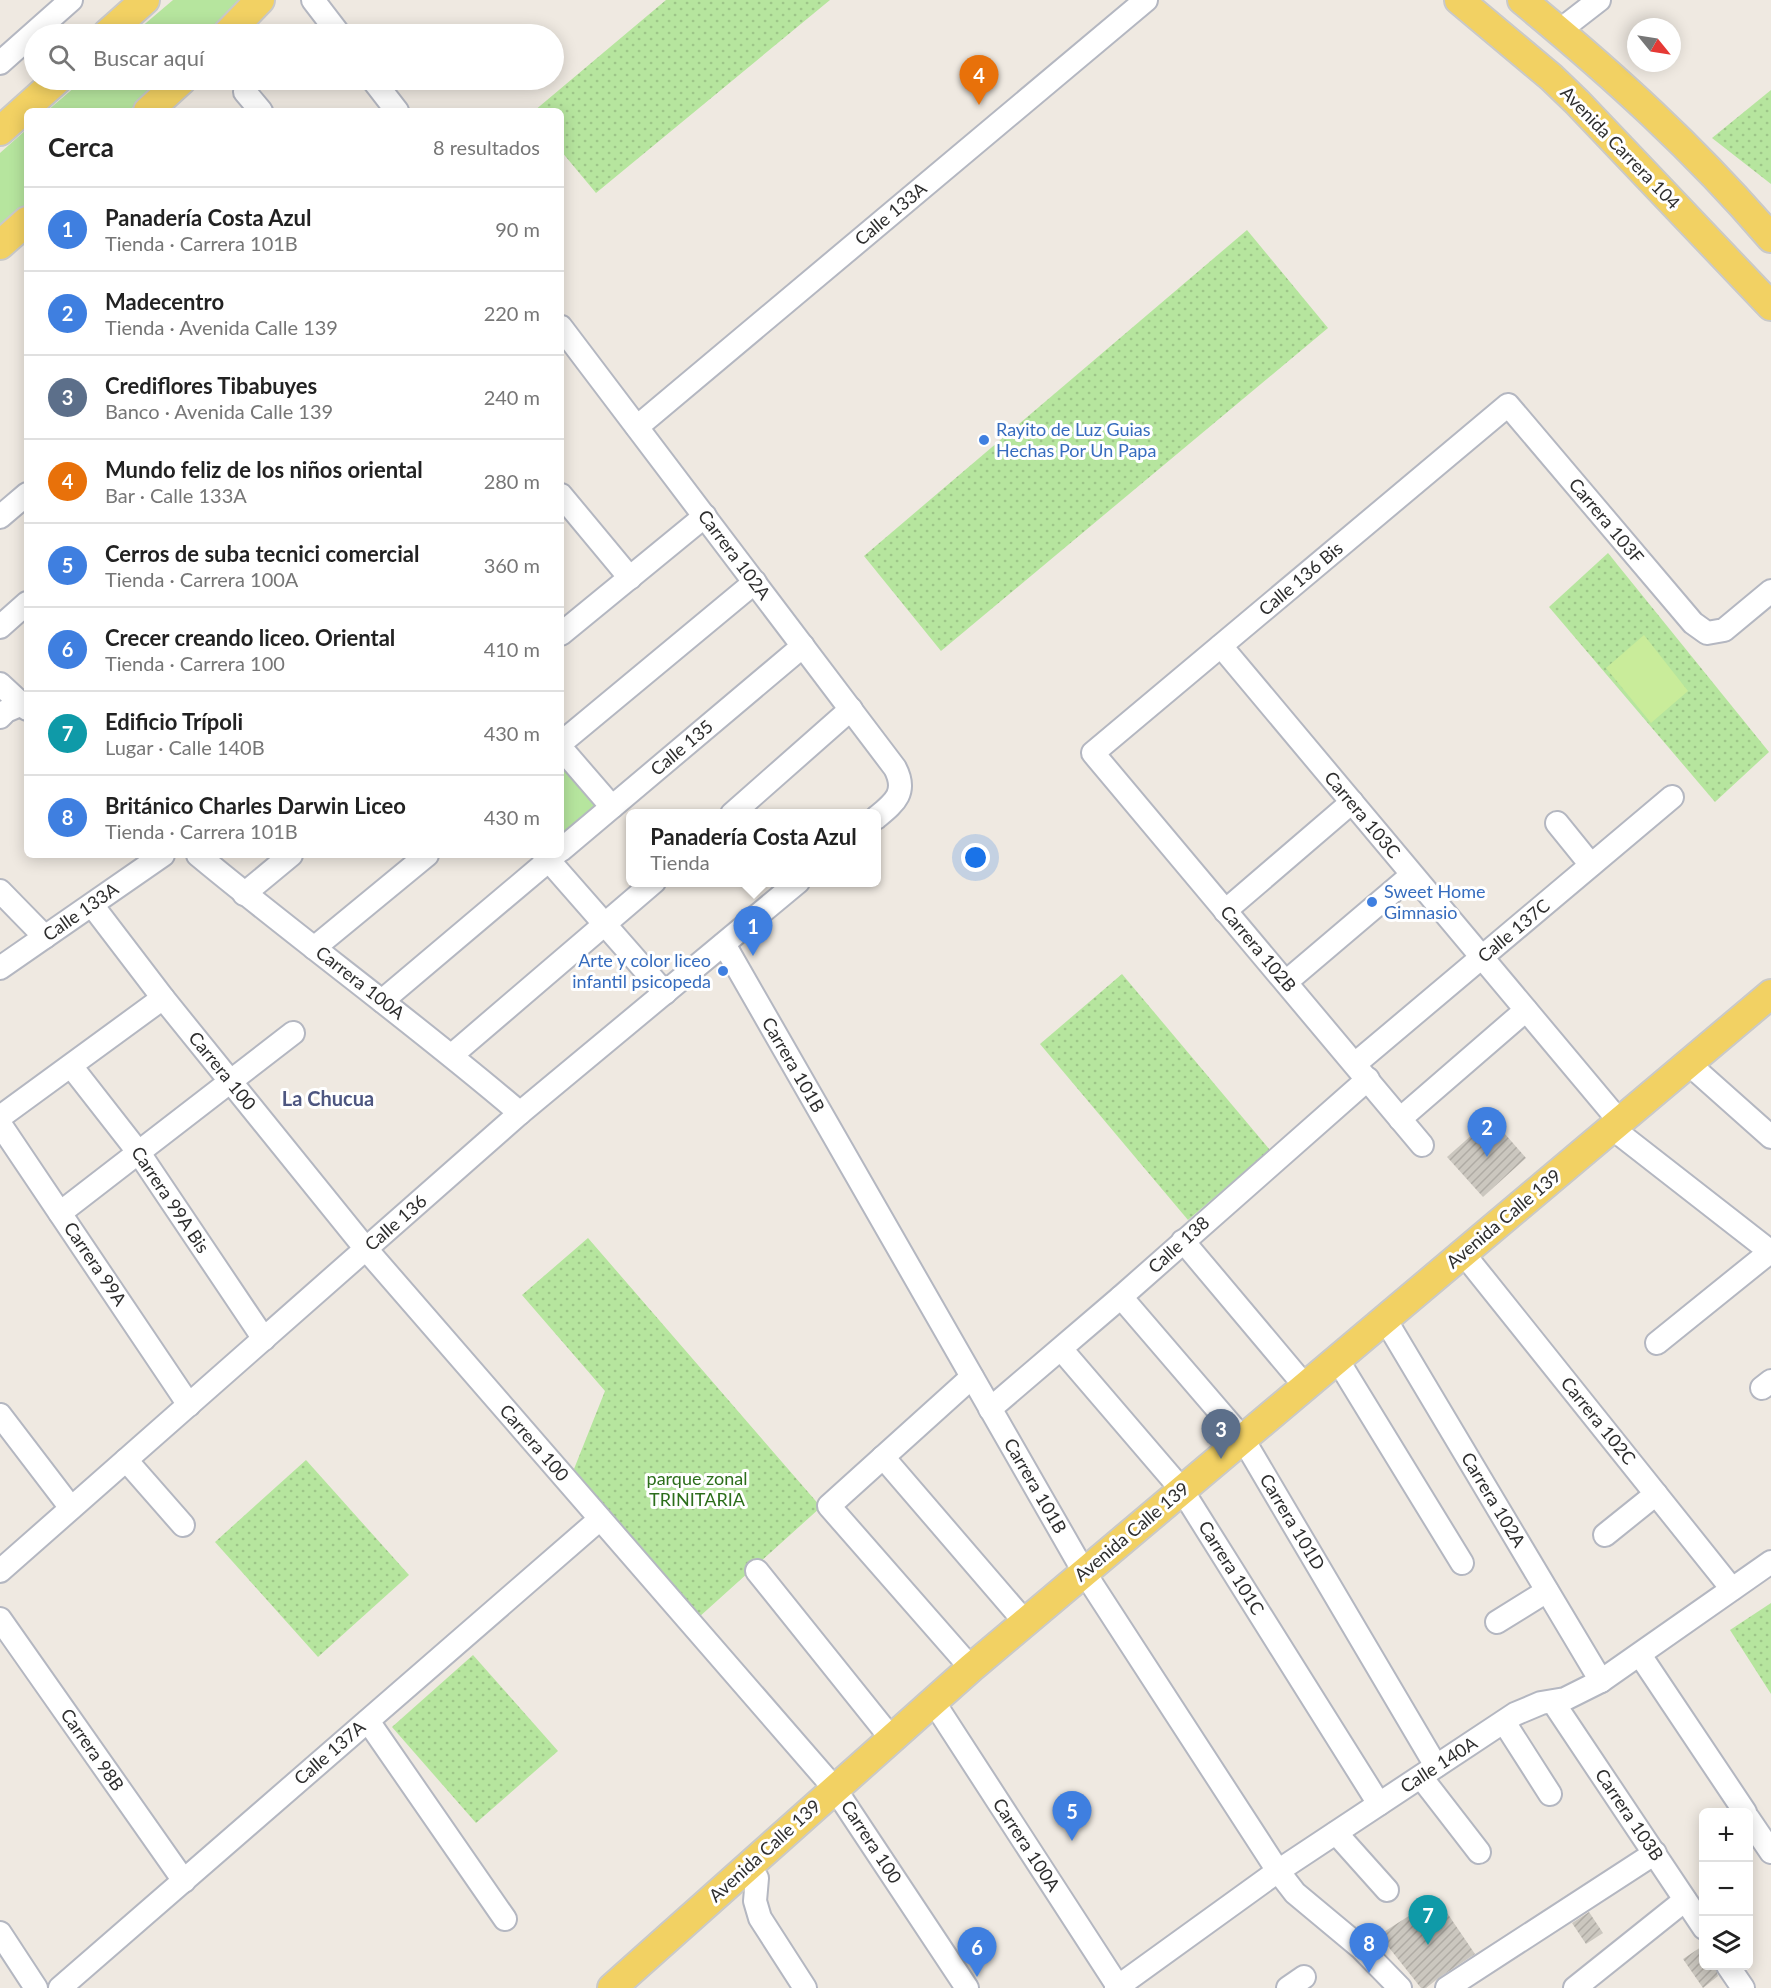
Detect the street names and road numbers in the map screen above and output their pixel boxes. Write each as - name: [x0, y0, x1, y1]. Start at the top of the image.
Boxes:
- street label: Avenida Carrera 104: [1556, 81, 1685, 213]
- street label: Calle 133A: [850, 176, 931, 250]
- street label: Carrera 103F: [1565, 473, 1649, 568]
- street label: Carrera 102A: [694, 505, 776, 604]
- street label: Calle 136 Bis: [1254, 537, 1347, 620]
- street label: Calle 135: [646, 715, 717, 780]
- street label: Carrera 103C: [1320, 766, 1405, 862]
- street label: Calle 133A: [38, 877, 123, 945]
- street label: Calle 137C: [1473, 894, 1554, 967]
- street label: Carrera 102B: [1216, 901, 1301, 996]
- street label: Carrera 100A: [312, 941, 410, 1024]
- street label: Carrera 101B: [758, 1013, 830, 1116]
- street label: Carrera 100: [184, 1027, 261, 1114]
- street label: Carrera 99A Bis: [127, 1142, 215, 1257]
- street label: Avenida Calle 139: [1442, 1164, 1565, 1273]
- street label: Calle 136: [360, 1189, 431, 1255]
- street label: Calle 138: [1143, 1211, 1214, 1277]
- street label: Carrera 99A: [60, 1217, 132, 1310]
- street label: Carrera 102C: [1557, 1372, 1641, 1469]
- street label: Carrera 100: [495, 1399, 574, 1485]
- street label: Carrera 101B: [1000, 1434, 1072, 1537]
- street label: Carrera 102A: [1457, 1448, 1531, 1552]
- street label: Carrera 101D: [1256, 1469, 1330, 1574]
- street label: Avenida Calle 139: [1070, 1477, 1193, 1586]
- street label: Carrera 101C: [1194, 1516, 1269, 1618]
- street label: Carrera 98B: [56, 1704, 129, 1795]
- street label: Calle 137A: [289, 1715, 370, 1789]
- street label: Calle 140A: [1396, 1731, 1482, 1797]
- street label: Carrera 103B: [1591, 1764, 1669, 1865]
- street label: Avenida Calle 139: [704, 1794, 825, 1906]
- street label: Carrera 100A: [989, 1794, 1066, 1896]
- street label: Carrera 100: [837, 1796, 907, 1887]

